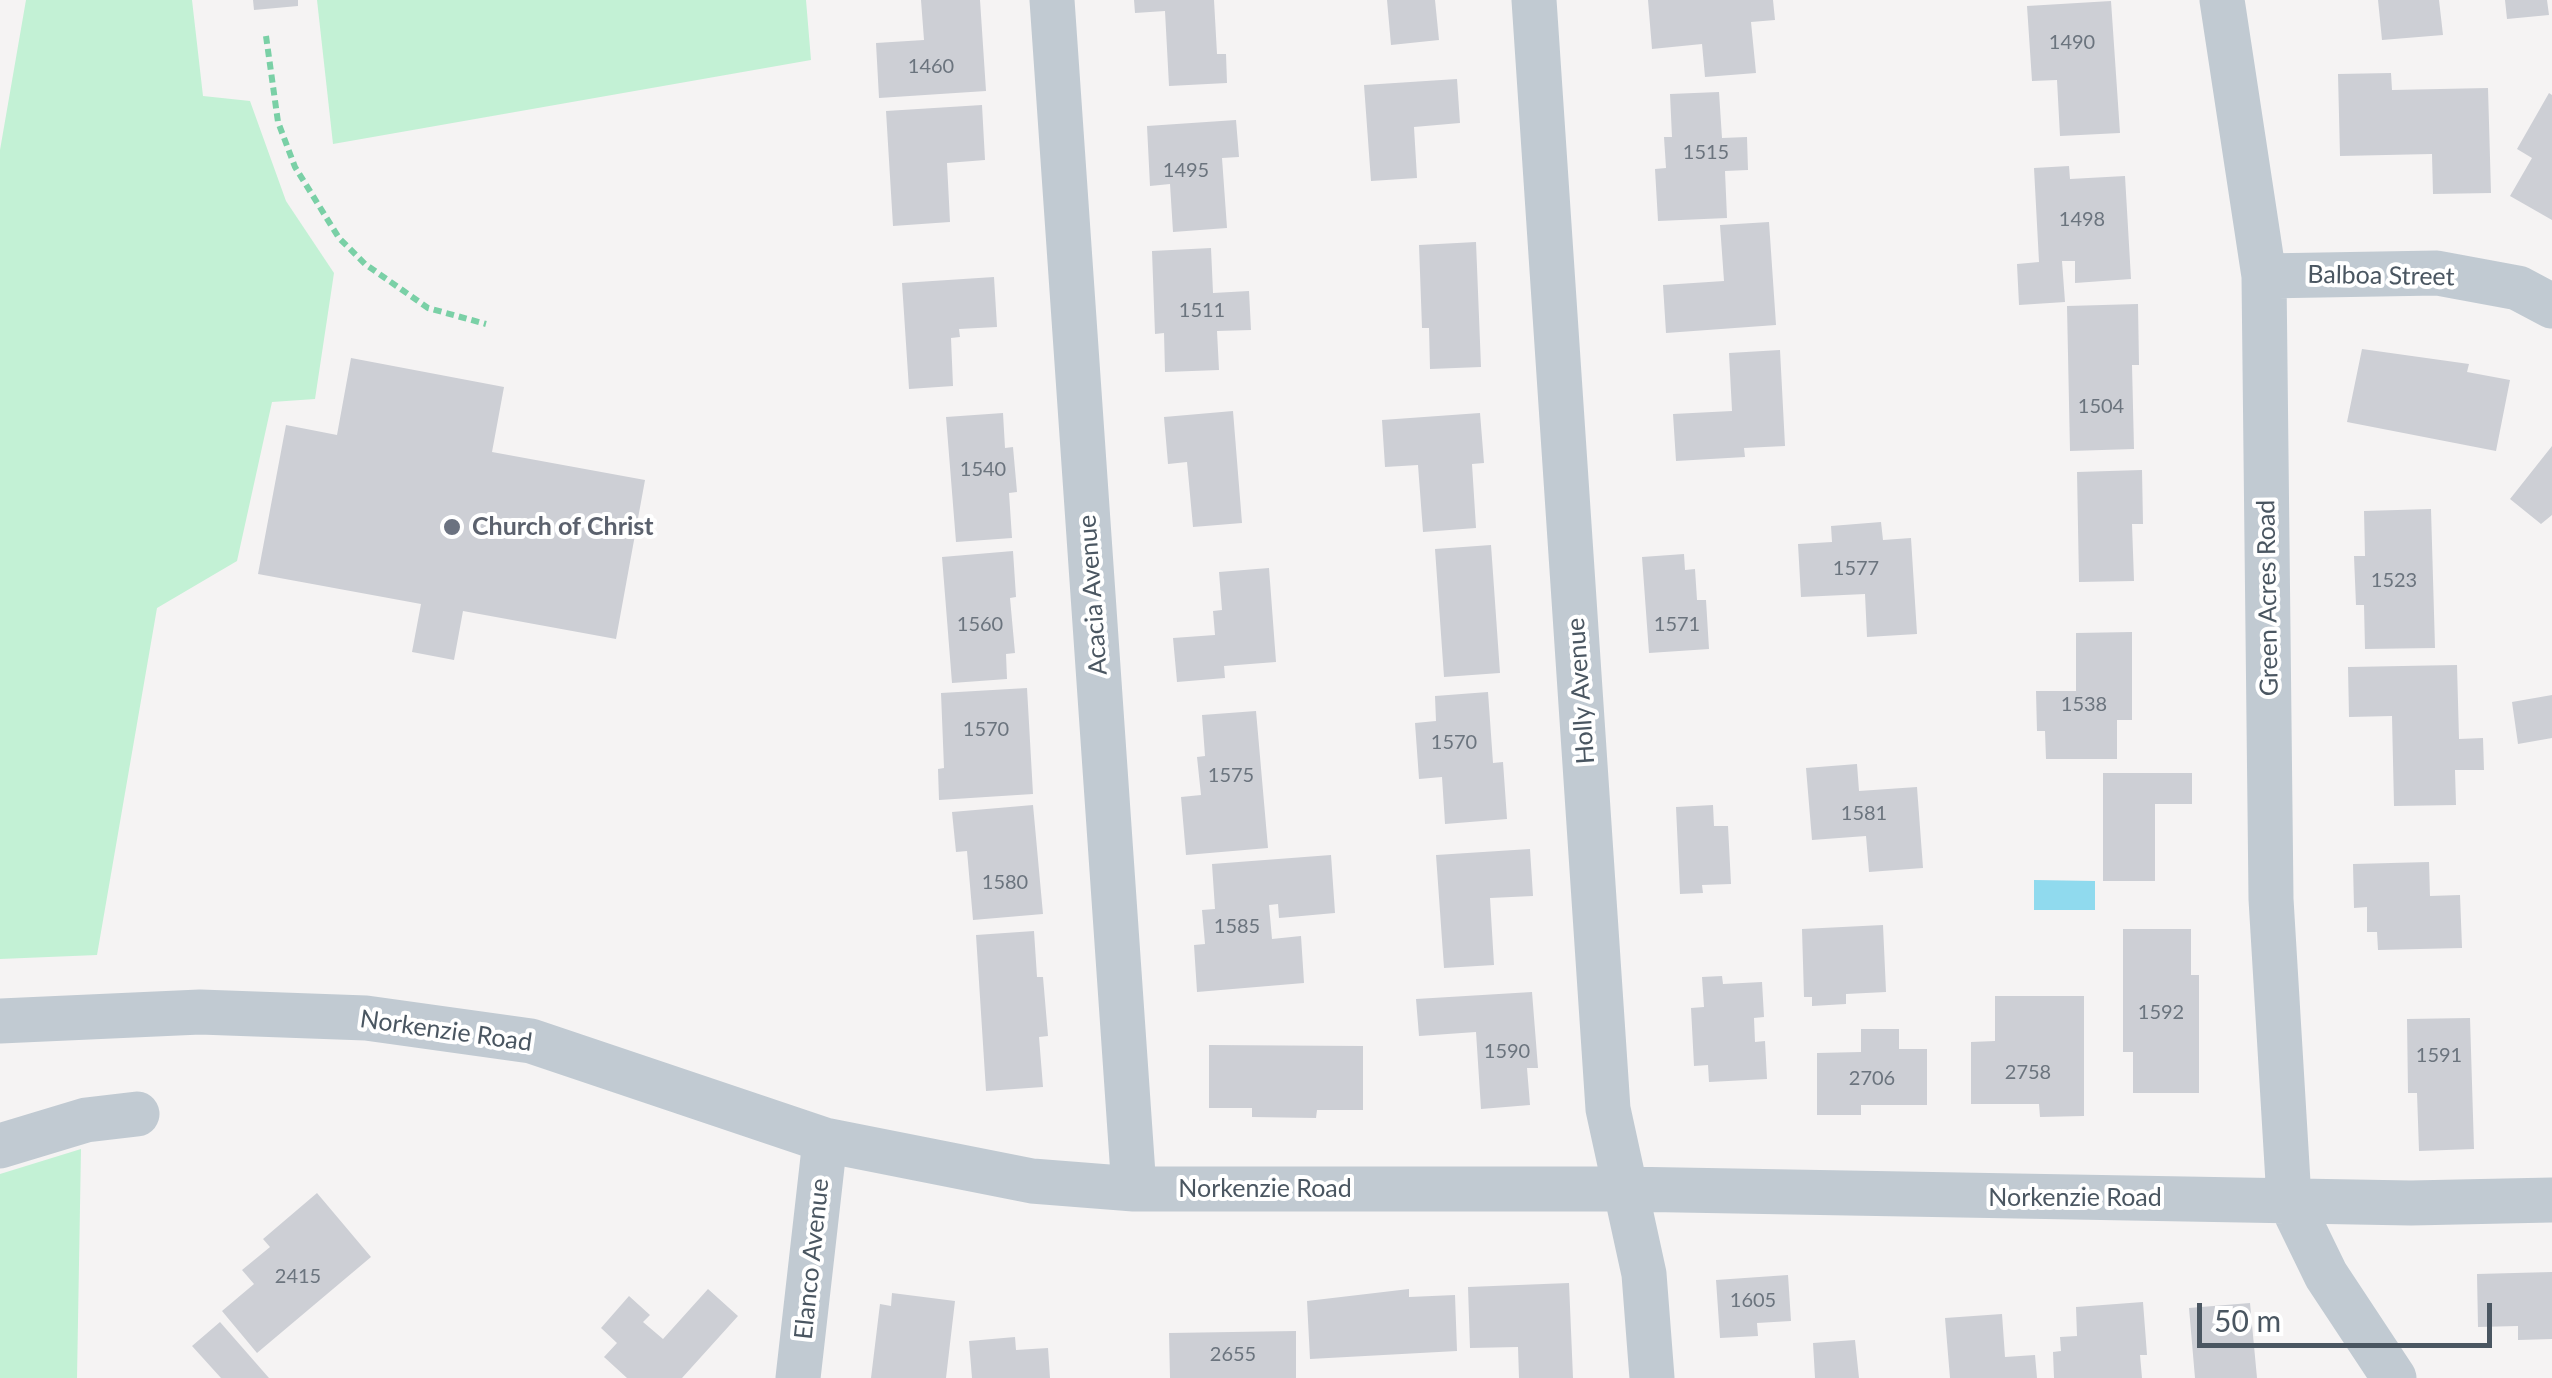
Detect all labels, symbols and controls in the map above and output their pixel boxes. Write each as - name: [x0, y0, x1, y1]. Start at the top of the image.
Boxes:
- house number: 1490: [2049, 31, 2095, 55]
- house number: 1460: [908, 55, 954, 79]
- house number: 1515: [1683, 141, 1729, 165]
- house number: 1495: [1163, 159, 1209, 183]
- house number: 1498: [2059, 208, 2105, 232]
- street label: Balboa Street: [2307, 260, 2455, 292]
- house number: 1511: [1179, 299, 1225, 323]
- house number: 1504: [2078, 395, 2124, 419]
- house number: 1540: [960, 458, 1006, 482]
- street label: Green Acres Road: [2251, 500, 2285, 696]
- place label: Church of Christ: [472, 512, 654, 542]
- street label: Acacia Avenue: [1072, 514, 1114, 676]
- marker: Church of Christ: [441, 516, 463, 538]
- house number: 1577: [1833, 557, 1879, 581]
- house number: 1523: [2371, 569, 2417, 593]
- house number: 1560: [957, 613, 1003, 637]
- house number: 1571: [1654, 613, 1700, 637]
- street label: Holly Avenue: [1561, 617, 1601, 765]
- house number: 1538: [2061, 693, 2107, 717]
- house number: 1570: [963, 718, 1009, 742]
- house number: 1570: [1431, 731, 1477, 755]
- house number: 1575: [1208, 764, 1254, 788]
- house number: 1581: [1841, 802, 1887, 826]
- house number: 1580: [982, 871, 1028, 895]
- house number: 1585: [1214, 915, 1260, 939]
- house number: 1592: [2138, 1001, 2184, 1025]
- street label: Norkenzie Road: [358, 1004, 534, 1058]
- house number: 1590: [1484, 1040, 1530, 1064]
- house number: 1591: [2416, 1044, 2462, 1068]
- house number: 2758: [2005, 1061, 2051, 1085]
- house number: 2706: [1849, 1067, 1895, 1091]
- street label: Norkenzie Road: [1178, 1174, 1352, 1204]
- street label: Elanco Avenue: [789, 1177, 835, 1341]
- street label: Norkenzie Road: [1988, 1183, 2162, 1213]
- house number: 2415: [275, 1265, 321, 1289]
- scale bar: [2202, 1283, 2497, 1345]
- house number: 1605: [1730, 1289, 1776, 1313]
- text: 50 m: [2214, 1302, 2281, 1338]
- house number: 2655: [1210, 1343, 1256, 1367]

